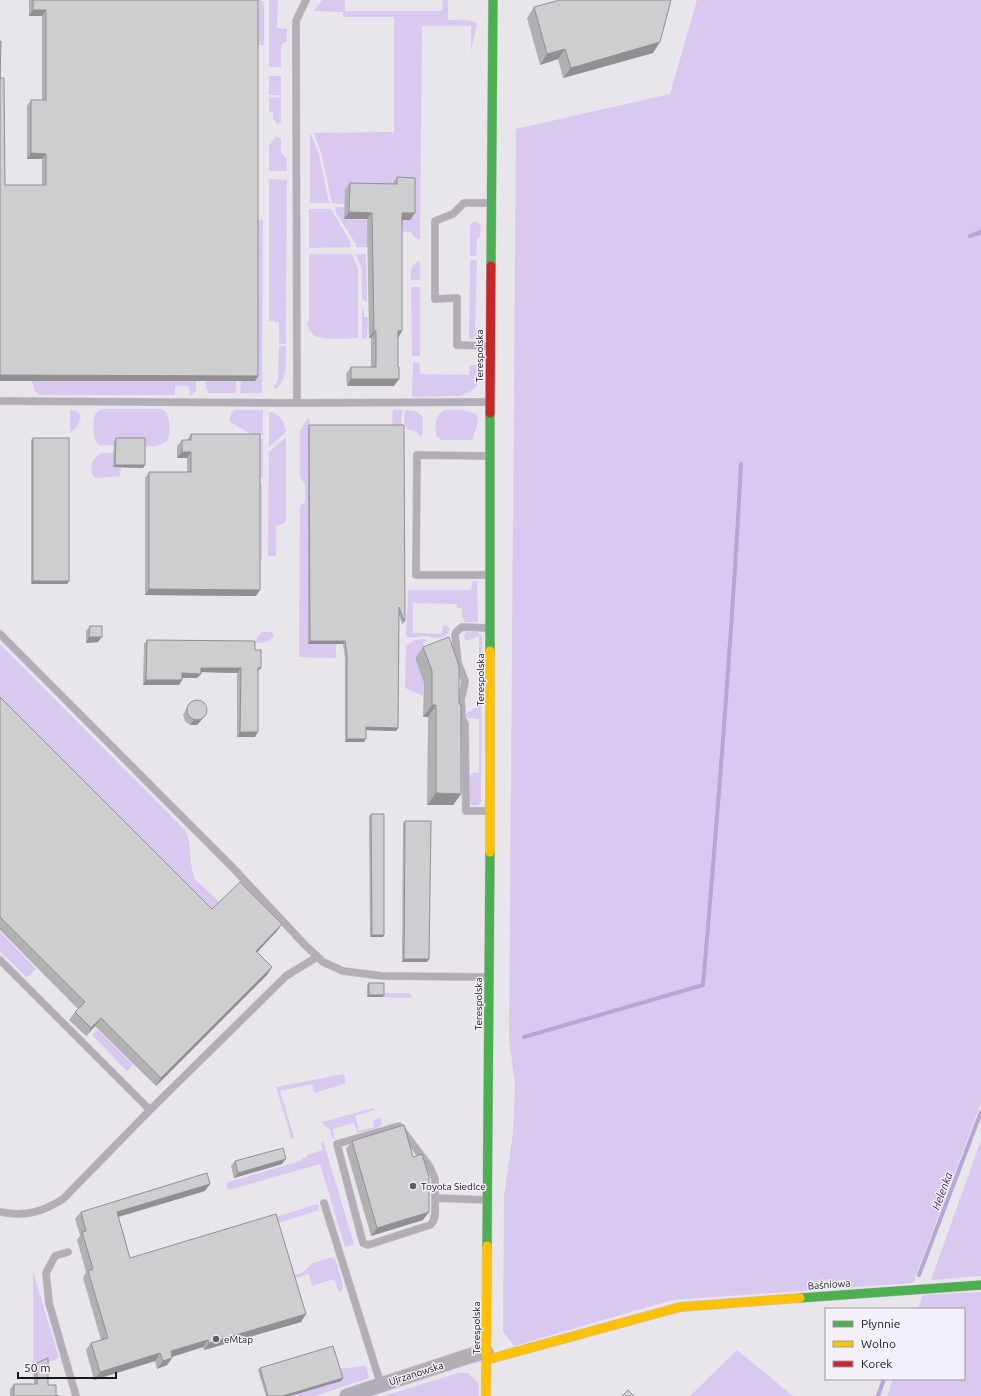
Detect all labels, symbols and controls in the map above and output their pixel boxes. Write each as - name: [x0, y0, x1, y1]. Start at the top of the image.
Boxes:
- street label: Terespolska: [474, 329, 485, 383]
- street label: Terespolska: [475, 653, 486, 707]
- street label: Terespolska: [473, 977, 484, 1031]
- water label: Helenka: [929, 1171, 955, 1211]
- marker: Toyota Siedlce: [408, 1181, 418, 1191]
- place label: Toyota Siedlce: [421, 1181, 486, 1192]
- street label: Baśniowa: [807, 1278, 851, 1291]
- street label: Terespolska: [471, 1301, 482, 1355]
- legend: [825, 1308, 965, 1380]
- text: Płynnie: [861, 1317, 900, 1330]
- marker: eMtap: [211, 1334, 221, 1344]
- place label: eMtap: [224, 1334, 253, 1345]
- text: Wolno: [861, 1337, 896, 1350]
- scale bar: [18, 1354, 116, 1380]
- text: Korek: [861, 1357, 892, 1370]
- street label: Ujrzanowska: [388, 1359, 445, 1387]
- text: 50 m: [24, 1361, 51, 1374]

